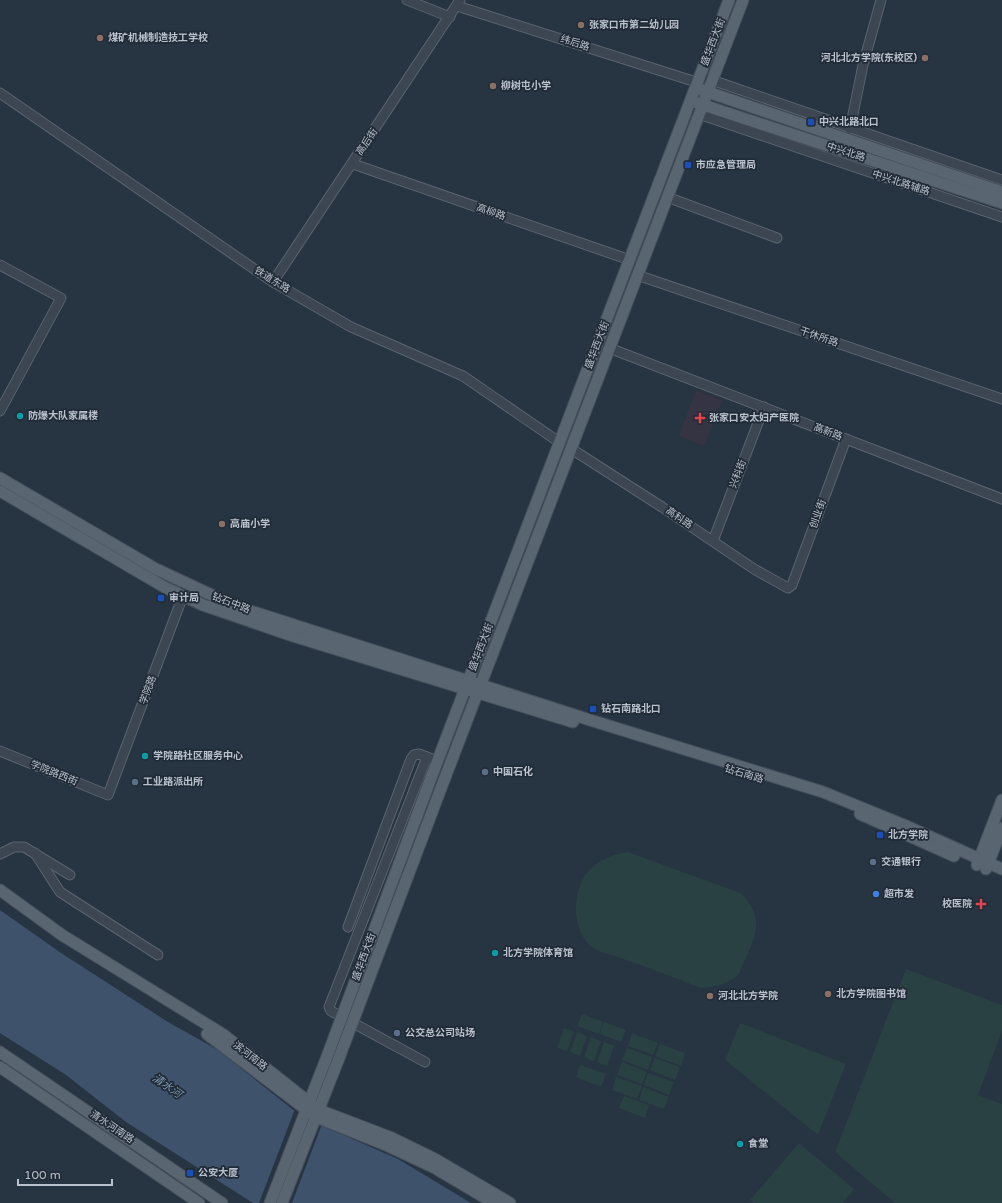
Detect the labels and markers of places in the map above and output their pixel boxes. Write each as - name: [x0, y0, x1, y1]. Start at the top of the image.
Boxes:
- place label: 张家口市第二幼儿园: [589, 18, 679, 31]
- marker: 张家口市第二幼儿园: [576, 20, 586, 30]
- place label: 煤矿机械制造技工学校: [108, 31, 208, 44]
- marker: 煤矿机械制造技工学校: [95, 33, 105, 43]
- place label: 河北北方学院(东校区): [821, 51, 917, 64]
- marker: 河北北方学院(东校区): [920, 53, 930, 63]
- place label: 柳树屯小学: [500, 79, 551, 92]
- marker: 柳树屯小学: [488, 81, 498, 91]
- place label: 中兴北路北口: [819, 116, 879, 128]
- marker: 中兴北路北口: [806, 117, 816, 127]
- place label: 市应急管理局: [696, 159, 756, 171]
- marker: 市应急管理局: [683, 160, 693, 170]
- place label: 防爆大队家属楼: [28, 410, 98, 422]
- marker: 防爆大队家属楼: [15, 411, 25, 421]
- place label: 张家口安太妇产医院: [709, 411, 799, 424]
- marker: 张家口安太妇产医院: [694, 412, 706, 424]
- place label: 高庙小学: [230, 518, 270, 530]
- marker: 高庙小学: [217, 519, 227, 529]
- place label: 审计局: [169, 592, 199, 604]
- marker: 审计局: [156, 593, 166, 603]
- place label: 钻石南路北口: [601, 703, 661, 715]
- marker: 钻石南路北口: [588, 704, 598, 714]
- place label: 学院路社区服务中心: [153, 749, 243, 762]
- marker: 学院路社区服务中心: [140, 751, 150, 761]
- place label: 中国石化: [493, 765, 533, 778]
- marker: 中国石化: [480, 767, 490, 777]
- place label: 工业路派出所: [143, 776, 203, 788]
- marker: 工业路派出所: [130, 777, 140, 787]
- place label: 北方学院: [888, 829, 928, 841]
- marker: 北方学院: [875, 830, 885, 840]
- place label: 交通银行: [881, 856, 921, 868]
- marker: 交通银行: [868, 857, 878, 867]
- place label: 超市发: [884, 888, 914, 900]
- marker: 超市发: [871, 889, 881, 899]
- place label: 校医院: [942, 897, 972, 910]
- marker: 校医院: [975, 898, 987, 910]
- place label: 北方学院体育馆: [503, 947, 573, 959]
- marker: 北方学院体育馆: [490, 948, 500, 958]
- place label: 北方学院图书馆: [836, 988, 906, 1000]
- marker: 北方学院图书馆: [823, 989, 833, 999]
- place label: 河北北方学院: [718, 990, 778, 1002]
- marker: 河北北方学院: [705, 991, 715, 1001]
- place label: 公交总公司站场: [405, 1027, 475, 1039]
- marker: 公交总公司站场: [392, 1028, 402, 1038]
- place label: 食堂: [748, 1138, 768, 1150]
- marker: 食堂: [735, 1139, 745, 1149]
- place label: 公安大厦: [198, 1167, 238, 1179]
- marker: 公安大厦: [185, 1168, 195, 1178]

